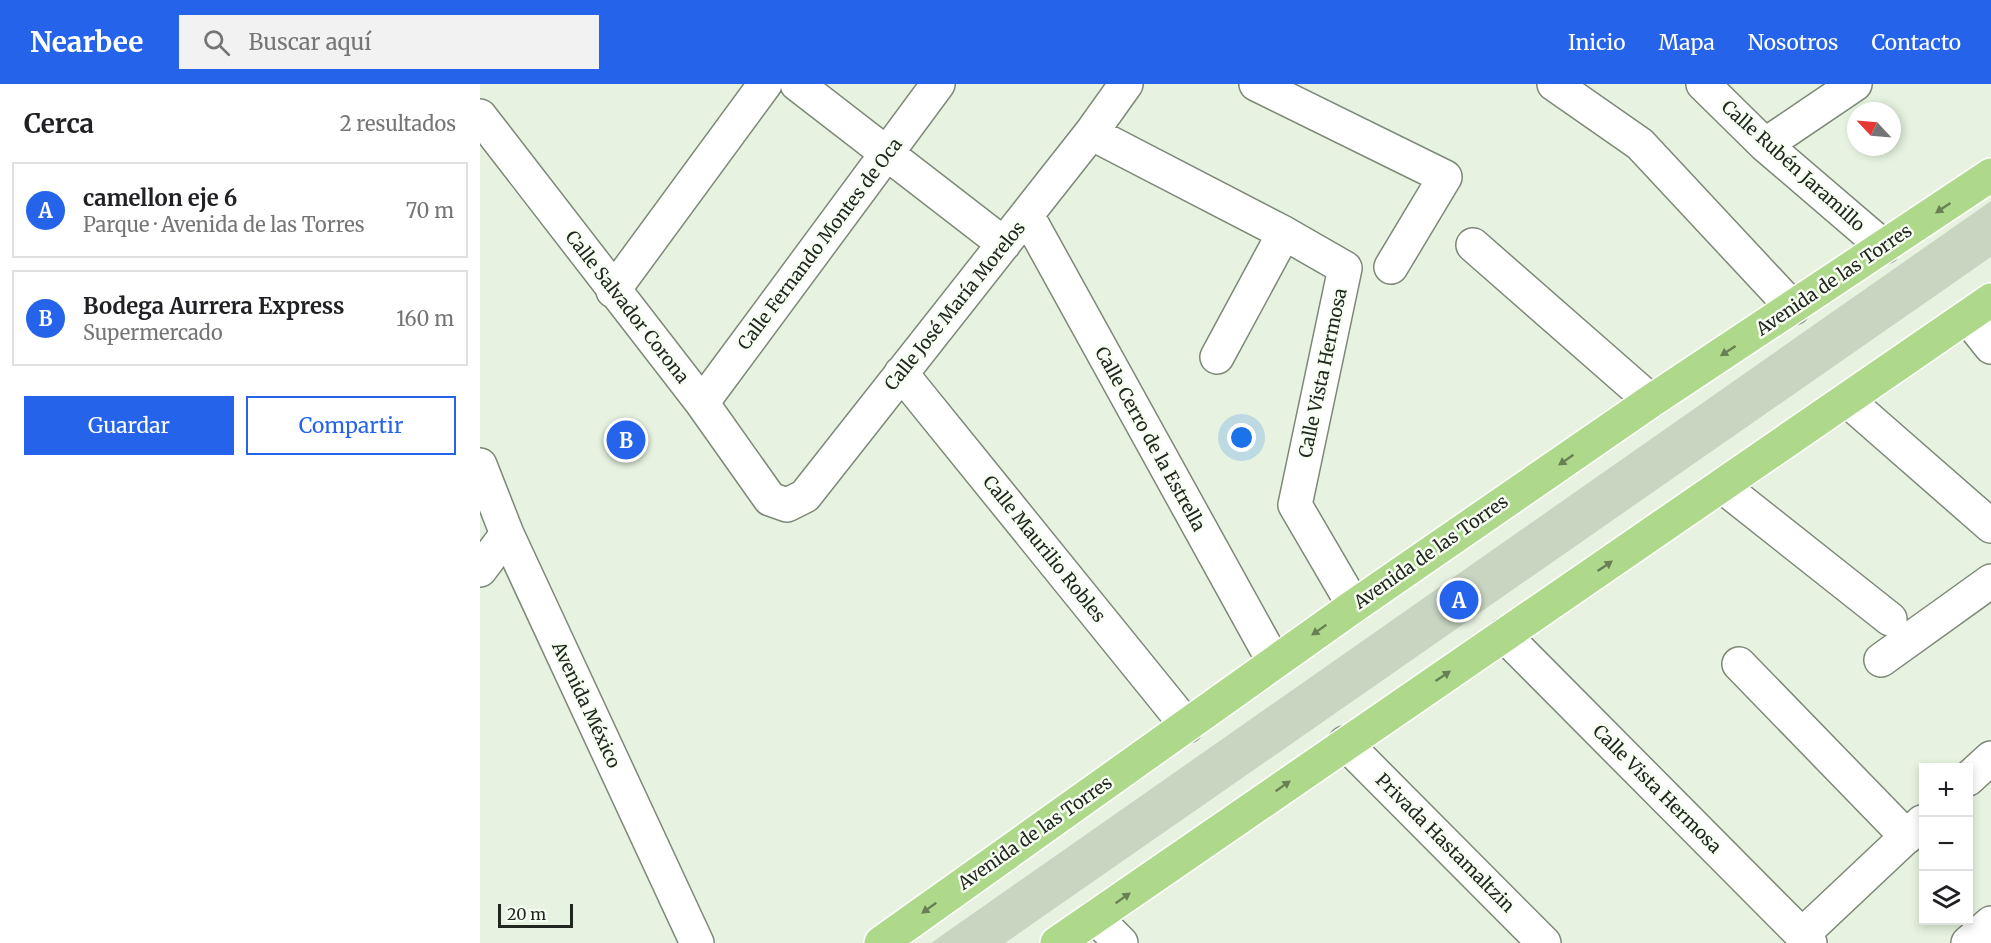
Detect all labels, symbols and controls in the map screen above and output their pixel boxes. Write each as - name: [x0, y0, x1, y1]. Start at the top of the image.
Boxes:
- search box: [179, 15, 599, 69]
- text: Nearbee: [30, 24, 143, 60]
- icon: search: [200, 26, 233, 59]
- text: Buscar aquí: [248, 28, 371, 56]
- text: Inicio: [1568, 29, 1626, 56]
- text: Mapa: [1659, 29, 1715, 56]
- text: Nosotros: [1748, 29, 1838, 56]
- text: Contacto: [1871, 29, 1961, 56]
- street label: Calle Rubén Jaramillo: [1717, 95, 1870, 236]
- north arrow: [1847, 102, 1901, 156]
- text: Cerca: [24, 107, 94, 140]
- text: 2 resultados: [340, 111, 456, 136]
- street label: Calle Fernando Montes de Oca: [732, 133, 907, 354]
- text: camellon eje 6: [83, 184, 237, 212]
- text: A: [38, 198, 53, 223]
- text: 70 m: [406, 198, 454, 223]
- one-way arrow: [1935, 202, 1951, 214]
- text: Parque · Avenida de las Torres: [83, 212, 365, 237]
- street label: Calle José María Morelos: [879, 216, 1030, 395]
- street label: Avenida de las Torres: [1751, 219, 1916, 341]
- street label: Calle Salvador Corona: [561, 226, 694, 388]
- street label: Calle Vista Hermosa: [1293, 286, 1352, 460]
- text: Bodega Aurrera Express: [83, 292, 344, 320]
- text: B: [39, 306, 52, 331]
- text: 160 m: [396, 306, 454, 331]
- text: Supermercado: [83, 320, 223, 345]
- street label: Calle Cerro de la Estrella: [1090, 342, 1211, 535]
- one-way arrow: [1720, 345, 1736, 356]
- button: Guardar: [24, 396, 234, 455]
- button: Compartir: [246, 396, 456, 455]
- pin: B: [606, 418, 646, 462]
- your location: [1227, 423, 1256, 452]
- one-way arrow: [1558, 454, 1574, 465]
- street label: Calle Maurilio Robles: [978, 471, 1111, 627]
- street label: Avenida de las Torres: [1350, 491, 1512, 613]
- one-way arrow: [1596, 560, 1612, 572]
- pin: A: [1440, 578, 1478, 622]
- one-way arrow: [1312, 624, 1328, 636]
- street label: Avenida México: [547, 637, 626, 772]
- one-way arrow: [1435, 670, 1451, 682]
- street label: Calle Vista Hermosa: [1588, 719, 1727, 858]
- map controls: [1919, 763, 1973, 925]
- button: +: [1919, 763, 1973, 817]
- street label: Privada Hastamaltzin: [1371, 768, 1520, 917]
- street label: Avenida de las Torres: [952, 771, 1116, 895]
- one-way arrow: [1274, 780, 1290, 792]
- button: −: [1919, 817, 1973, 871]
- button: layers: [1919, 871, 1973, 925]
- one-way arrow: [1114, 892, 1130, 904]
- scale bar: [498, 901, 573, 928]
- one-way arrow: [922, 902, 938, 914]
- text: 20 m: [507, 904, 546, 924]

